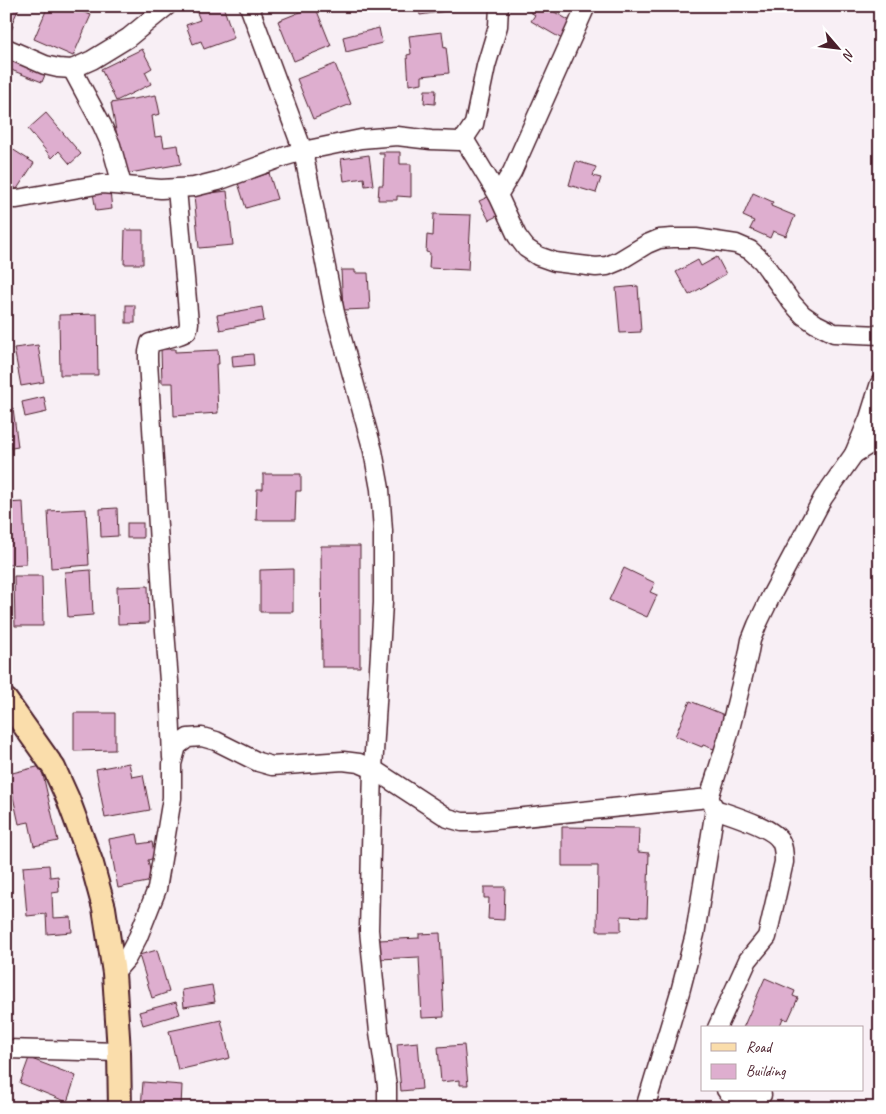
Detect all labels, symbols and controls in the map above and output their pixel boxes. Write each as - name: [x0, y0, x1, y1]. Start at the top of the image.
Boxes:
- north arrow: [814, 22, 864, 72]
- text: N: [838, 46, 859, 64]
- legend: [701, 1026, 864, 1092]
- text: Road: [746, 1038, 773, 1057]
- text: Building: [746, 1062, 786, 1081]

